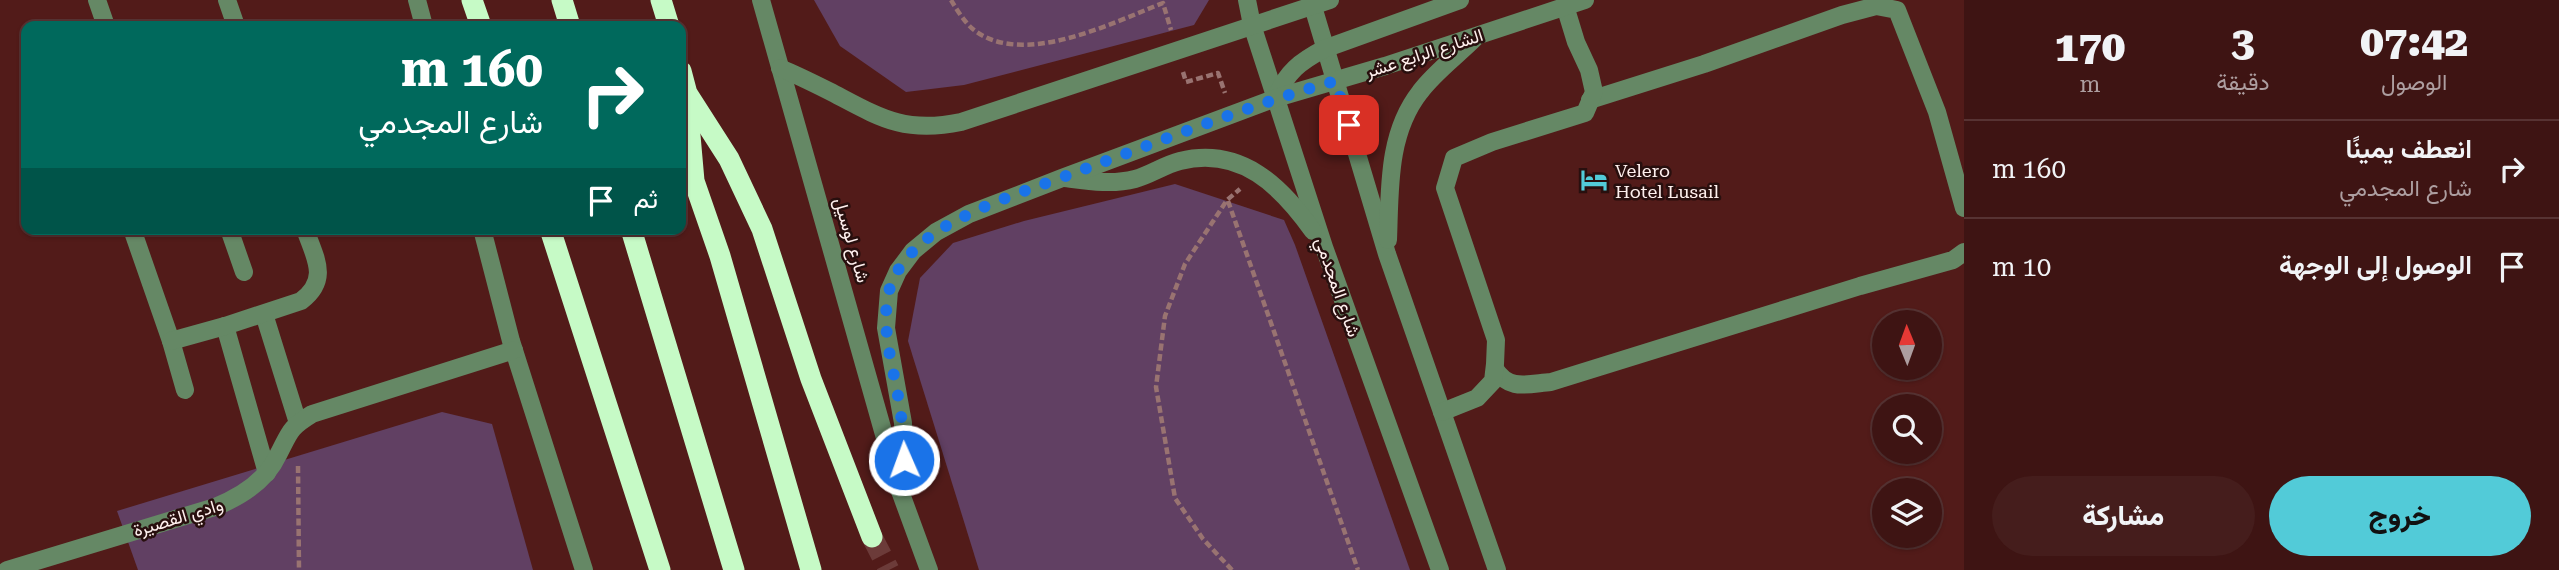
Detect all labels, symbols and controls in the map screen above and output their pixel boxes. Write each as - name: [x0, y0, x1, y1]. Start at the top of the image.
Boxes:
- text: 3: [2231, 17, 2255, 66]
- text: 07:42: [2360, 17, 2468, 66]
- text: 170: [2055, 22, 2125, 71]
- street label: الشارع الرابع عشر: [1362, 24, 1486, 84]
- text: 160 m: [401, 41, 543, 98]
- icon: right: [567, 49, 658, 140]
- text: دقيقة: [2216, 69, 2269, 96]
- text: الوصول: [2381, 69, 2447, 96]
- text: m: [2080, 71, 2101, 98]
- pin: [1319, 95, 1379, 155]
- text: شارع المجدمي: [358, 103, 543, 141]
- icon: arrive: [1330, 106, 1368, 144]
- text: انعطف يمينًا: [2346, 134, 2472, 164]
- icon: right: [2493, 150, 2531, 188]
- text: 160 m: [1992, 154, 2066, 184]
- place label: Velero Hotel Lusail: [1615, 160, 1720, 202]
- hotel icon: Velero Hotel Lusail: [1579, 165, 1609, 195]
- text: شارع المجدمي: [2339, 175, 2472, 202]
- icon: arrive: [582, 182, 620, 220]
- text: ثم: [634, 184, 658, 214]
- street label: شارع لوسيل: [828, 195, 874, 285]
- street label: شارع المجدمي: [1306, 234, 1365, 341]
- icon: arrive: [2493, 248, 2531, 286]
- text: الوصول إلى الوجهة: [2279, 250, 2472, 280]
- text: 10 m: [1992, 252, 2051, 282]
- north arrow: [1872, 310, 1942, 380]
- map controls: [1872, 310, 1942, 548]
- button: search: [1872, 394, 1942, 464]
- position arrow: [867, 423, 941, 497]
- button: مشاركة: [1992, 476, 2255, 556]
- button: خروج: [2269, 476, 2531, 556]
- button: layers: [1872, 478, 1942, 548]
- street label: وادي القصيرة: [130, 493, 227, 545]

